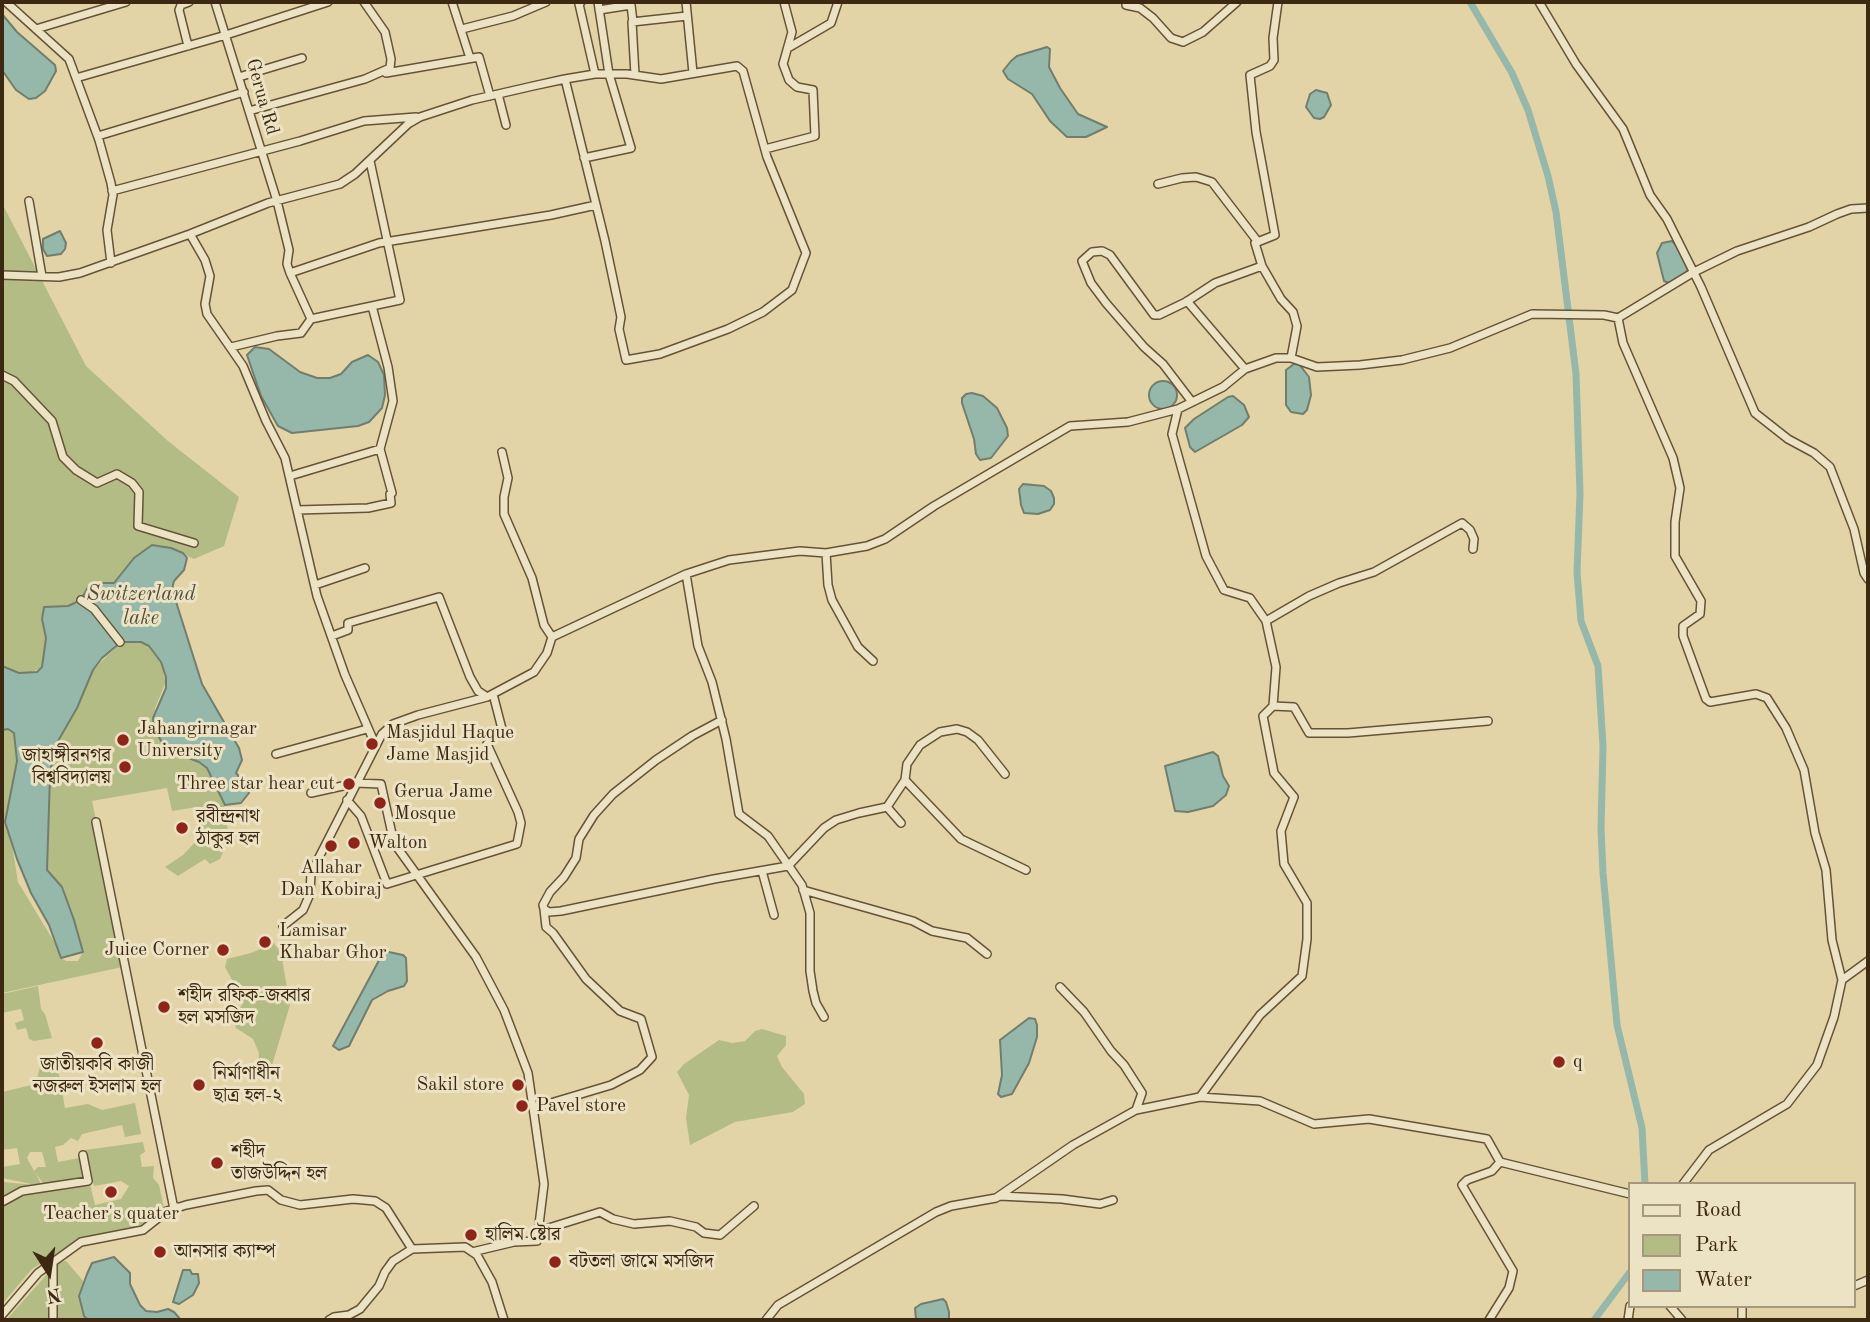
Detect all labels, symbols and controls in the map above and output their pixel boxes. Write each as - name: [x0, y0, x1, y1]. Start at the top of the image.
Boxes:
- street label: Gerua Rd: [240, 56, 284, 138]
- water label: Switzerland lake: [86, 581, 196, 631]
- place label: Jahangirnagar University: [137, 718, 257, 762]
- place label: Masjidul Haque Jame Masjid: [386, 722, 514, 766]
- marker: Jahangirnagar University: [115, 732, 131, 748]
- marker: Masjidul Haque Jame Masjid: [364, 736, 380, 752]
- place label: জাহাঙ্গীরনগর বিশ্ববিদ্যালয়: [22, 745, 111, 789]
- marker: জাহাঙ্গীরনগর বিশ্ববিদ্যালয়: [117, 759, 133, 775]
- place label: Three star hear cut: [176, 773, 335, 795]
- marker: Three star hear cut: [341, 776, 357, 792]
- place label: Gerua Jame Mosque: [394, 781, 493, 825]
- marker: Gerua Jame Mosque: [372, 795, 388, 811]
- place label: রবীন্দ্রনাথ ঠাকুর হল: [196, 806, 259, 850]
- marker: রবীন্দ্রনাথ ঠাকুর হল: [174, 820, 190, 836]
- place label: Walton: [368, 832, 428, 854]
- marker: Walton: [346, 835, 362, 851]
- marker: Allahar Dan Kobiraj: [323, 838, 339, 854]
- place label: Allahar Dan Kobiraj: [280, 857, 382, 901]
- place label: Lamisar Khabar Ghor: [279, 920, 387, 964]
- marker: Lamisar Khabar Ghor: [257, 934, 273, 950]
- place label: Juice Corner: [104, 939, 209, 961]
- marker: Juice Corner: [215, 942, 231, 958]
- place label: শহীদ রফিক-জব্বার হল মসজিদ: [178, 985, 311, 1029]
- marker: শহীদ রফিক-জব্বার হল মসজিদ: [156, 999, 172, 1015]
- marker: জাতীয়কবি কাজী নজরুল ইসলাম হল: [89, 1035, 105, 1051]
- place label: q: [1573, 1051, 1583, 1073]
- place label: জাতীয়কবি কাজী নজরুল ইসলাম হল: [33, 1054, 161, 1098]
- marker: q: [1551, 1054, 1567, 1070]
- place label: নির্মাণাধীন ছাত্র হল-২: [213, 1063, 282, 1107]
- place label: Sakil store: [417, 1074, 504, 1096]
- marker: নির্মাণাধীন ছাত্র হল-২: [191, 1077, 207, 1093]
- marker: Sakil store: [510, 1077, 526, 1093]
- place label: Pavel store: [536, 1095, 626, 1117]
- marker: Pavel store: [514, 1098, 530, 1114]
- place label: শহীদ তাজউদ্দিন হল: [231, 1141, 327, 1185]
- marker: শহীদ তাজউদ্দিন হল: [209, 1155, 225, 1171]
- legend: [1629, 1182, 1856, 1308]
- marker: Teacher's quater: [103, 1184, 119, 1200]
- text: Road: [1695, 1200, 1742, 1221]
- place label: Teacher's quater: [43, 1203, 179, 1225]
- place label: হালিম ষ্টোর: [485, 1224, 561, 1246]
- marker: হালিম ষ্টোর: [463, 1227, 479, 1243]
- text: Park: [1695, 1235, 1738, 1256]
- north arrow: [14, 1238, 84, 1308]
- place label: আনসার ক্যাম্প: [174, 1241, 275, 1263]
- marker: আনসার ক্যাম্প: [152, 1244, 168, 1260]
- place label: বটতলা জামে মসজিদ: [569, 1251, 714, 1273]
- marker: বটতলা জামে মসজিদ: [547, 1254, 563, 1270]
- text: Water: [1695, 1270, 1752, 1291]
- text: N: [44, 1283, 63, 1305]

